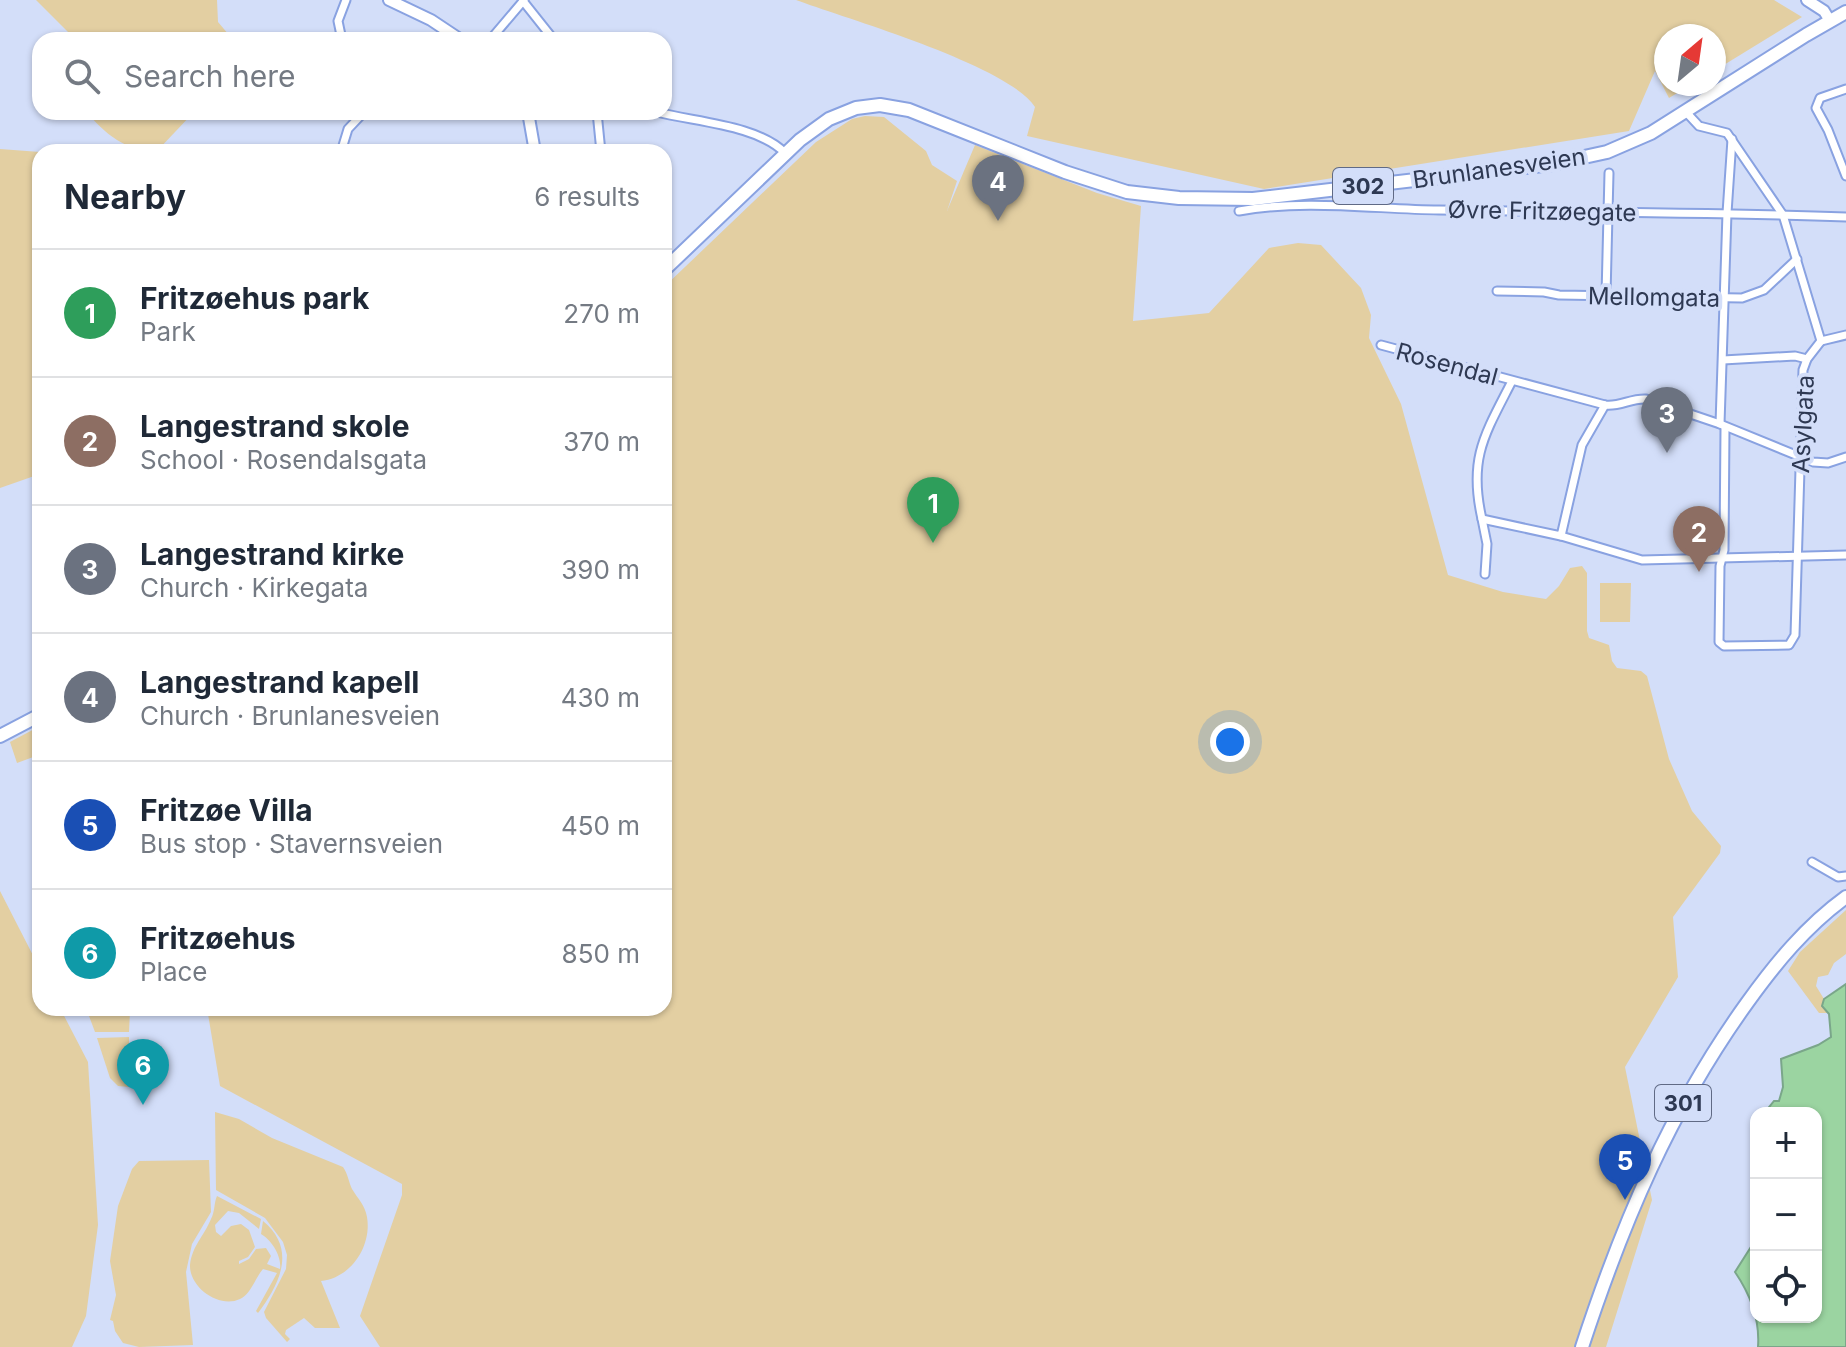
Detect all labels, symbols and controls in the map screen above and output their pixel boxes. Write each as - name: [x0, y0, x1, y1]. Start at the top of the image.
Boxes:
- north arrow: [1654, 24, 1726, 96]
- search box: [32, 32, 672, 120]
- icon: search: [60, 54, 104, 98]
- text: Search here: [124, 58, 296, 94]
- street label: Brunlanesveien: [1411, 142, 1587, 194]
- pin: 4: [972, 155, 1024, 221]
- road number: 302: [1333, 168, 1393, 204]
- text: Nearby: [64, 176, 186, 217]
- text: 6 results: [534, 181, 640, 212]
- street label: Øvre Fritzøegate: [1447, 195, 1637, 227]
- text: Fritzøehus park: [140, 280, 369, 316]
- street label: Mellomgata: [1588, 281, 1720, 313]
- text: 1: [84, 298, 96, 329]
- text: 270 m: [563, 298, 640, 329]
- text: Park: [140, 316, 196, 347]
- street label: Rosendal: [1393, 336, 1501, 392]
- street label: Asylgata: [1786, 374, 1820, 474]
- pin: 3: [1641, 387, 1693, 453]
- text: Langestrand skole: [140, 408, 410, 444]
- text: 2: [82, 426, 98, 457]
- text: 370 m: [563, 426, 640, 457]
- text: School · Rosendalsgata: [140, 444, 427, 475]
- pin: 1: [907, 477, 959, 543]
- pin: 2: [1673, 506, 1725, 572]
- text: Langestrand kirke: [140, 536, 404, 572]
- text: 3: [82, 554, 98, 585]
- text: 390 m: [561, 554, 640, 585]
- text: Church · Kirkegata: [140, 572, 368, 603]
- text: Langestrand kapell: [140, 664, 419, 700]
- text: 4: [81, 682, 99, 713]
- text: 430 m: [561, 682, 640, 713]
- text: Church · Brunlanesveien: [140, 700, 440, 731]
- your location: [1210, 722, 1250, 762]
- text: Fritzøe Villa: [140, 792, 313, 828]
- text: 5: [82, 810, 98, 841]
- text: 450 m: [561, 810, 640, 841]
- text: Bus stop · Stavernsveien: [140, 828, 443, 859]
- text: Fritzøehus: [140, 920, 296, 956]
- text: 6: [82, 938, 98, 969]
- text: 850 m: [562, 938, 640, 969]
- text: Place: [140, 956, 208, 987]
- pin: 6: [117, 1039, 169, 1105]
- road number: 301: [1655, 1085, 1711, 1121]
- map controls: [1750, 1107, 1822, 1323]
- button: +: [1750, 1107, 1822, 1179]
- pin: 5: [1599, 1134, 1651, 1200]
- button: −: [1750, 1179, 1822, 1251]
- button: locate: [1750, 1251, 1822, 1323]

